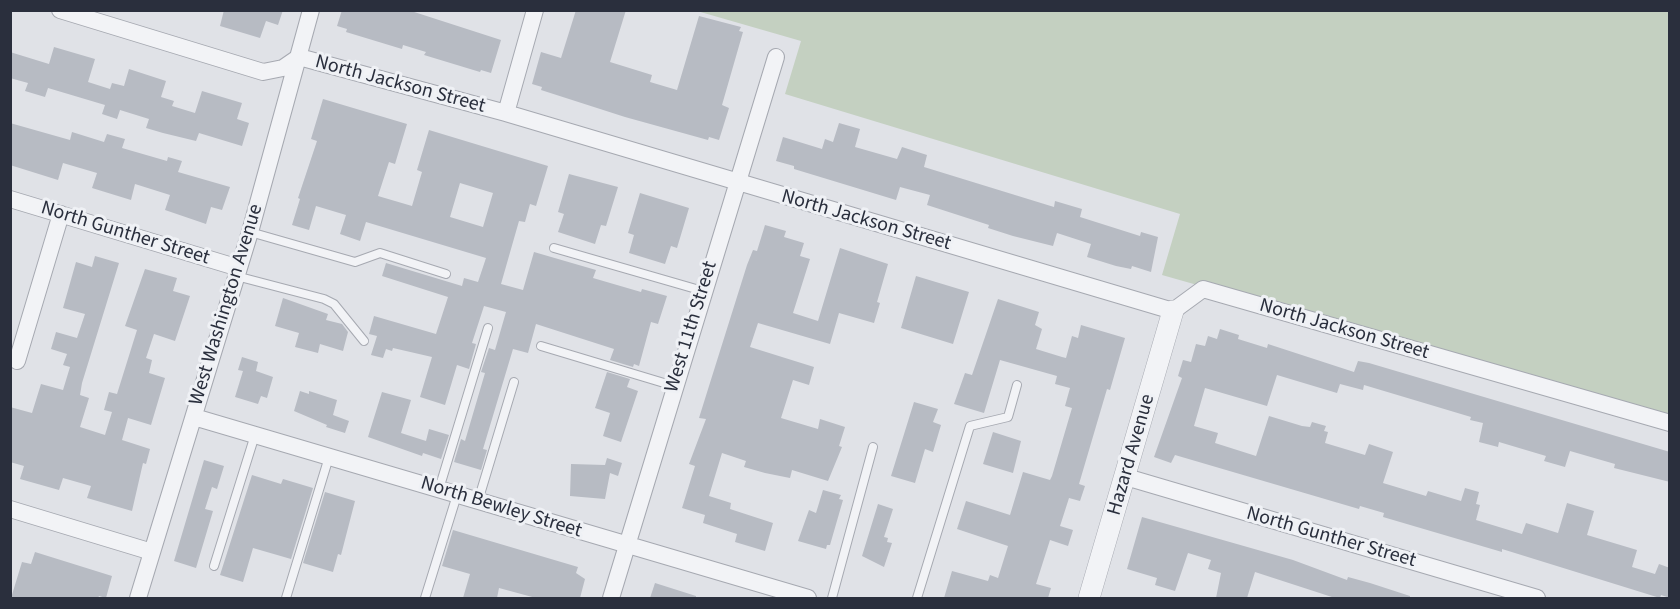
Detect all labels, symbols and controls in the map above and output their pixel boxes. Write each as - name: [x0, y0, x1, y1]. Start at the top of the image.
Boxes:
- street label: North Jackson Street: [312, 51, 488, 119]
- street label: North Jackson Street: [778, 185, 954, 257]
- street label: North Gunther Street: [38, 197, 212, 271]
- street label: West Washington Avenue: [185, 202, 269, 408]
- street label: West 11th Street: [661, 258, 723, 396]
- street label: North Jackson Street: [1256, 294, 1432, 366]
- street label: Hazard Avenue: [1103, 392, 1161, 518]
- street label: North Bewley Street: [418, 472, 584, 544]
- street label: North Gunther Street: [1244, 502, 1418, 574]

